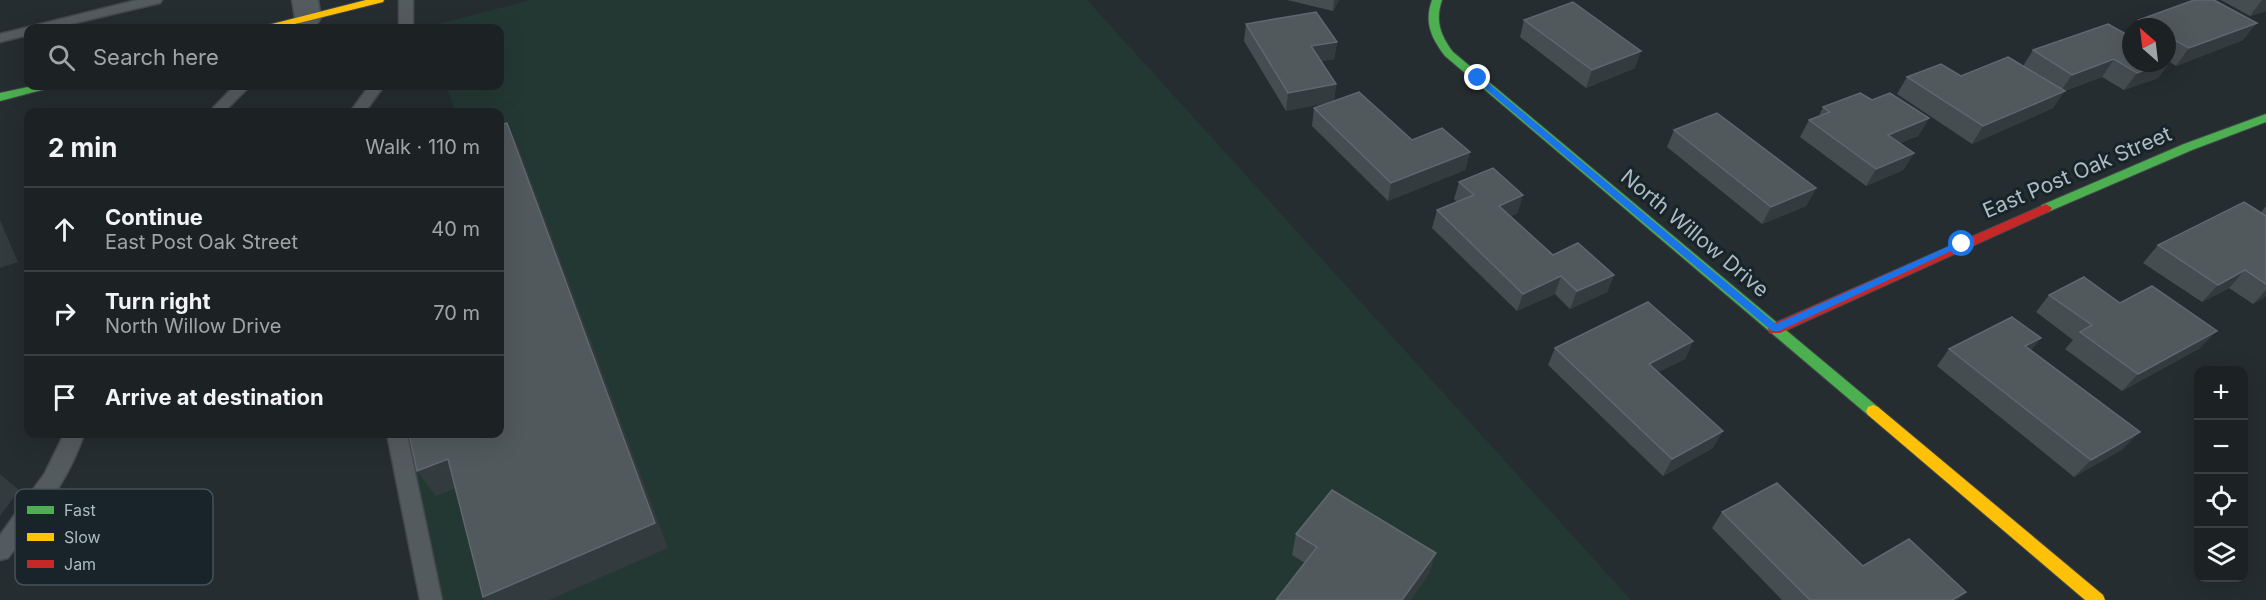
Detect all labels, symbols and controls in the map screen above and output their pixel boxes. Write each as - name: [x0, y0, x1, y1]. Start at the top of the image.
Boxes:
- north arrow: [2122, 18, 2176, 72]
- search box: [24, 24, 504, 90]
- icon: search: [45, 41, 78, 74]
- text: Search here: [93, 44, 219, 70]
- route end: [1464, 64, 1490, 90]
- street label: East Post Oak Street: [1979, 121, 2175, 223]
- text: 2 min: [48, 132, 118, 163]
- text: Walk · 110 m: [365, 135, 480, 159]
- street label: North Willow Drive: [1616, 164, 1774, 302]
- text: Continue: [105, 204, 203, 230]
- icon: ahead: [48, 213, 81, 246]
- text: 40 m: [431, 217, 480, 241]
- text: East Post Oak Street: [105, 230, 298, 254]
- route start: [1948, 230, 1974, 256]
- text: Turn right: [105, 288, 211, 314]
- icon: right: [48, 297, 81, 330]
- text: 70 m: [433, 301, 480, 325]
- text: North Willow Drive: [105, 314, 281, 338]
- map controls: [2194, 366, 2248, 582]
- button: +: [2194, 366, 2248, 420]
- icon: arrive: [48, 381, 81, 414]
- text: Arrive at destination: [105, 384, 324, 410]
- button: −: [2194, 420, 2248, 474]
- button: locate: [2194, 474, 2248, 528]
- legend: [15, 489, 213, 585]
- text: Fast: [64, 500, 96, 520]
- text: Slow: [64, 527, 101, 547]
- button: layers: [2194, 528, 2248, 582]
- text: Jam: [64, 554, 96, 574]

